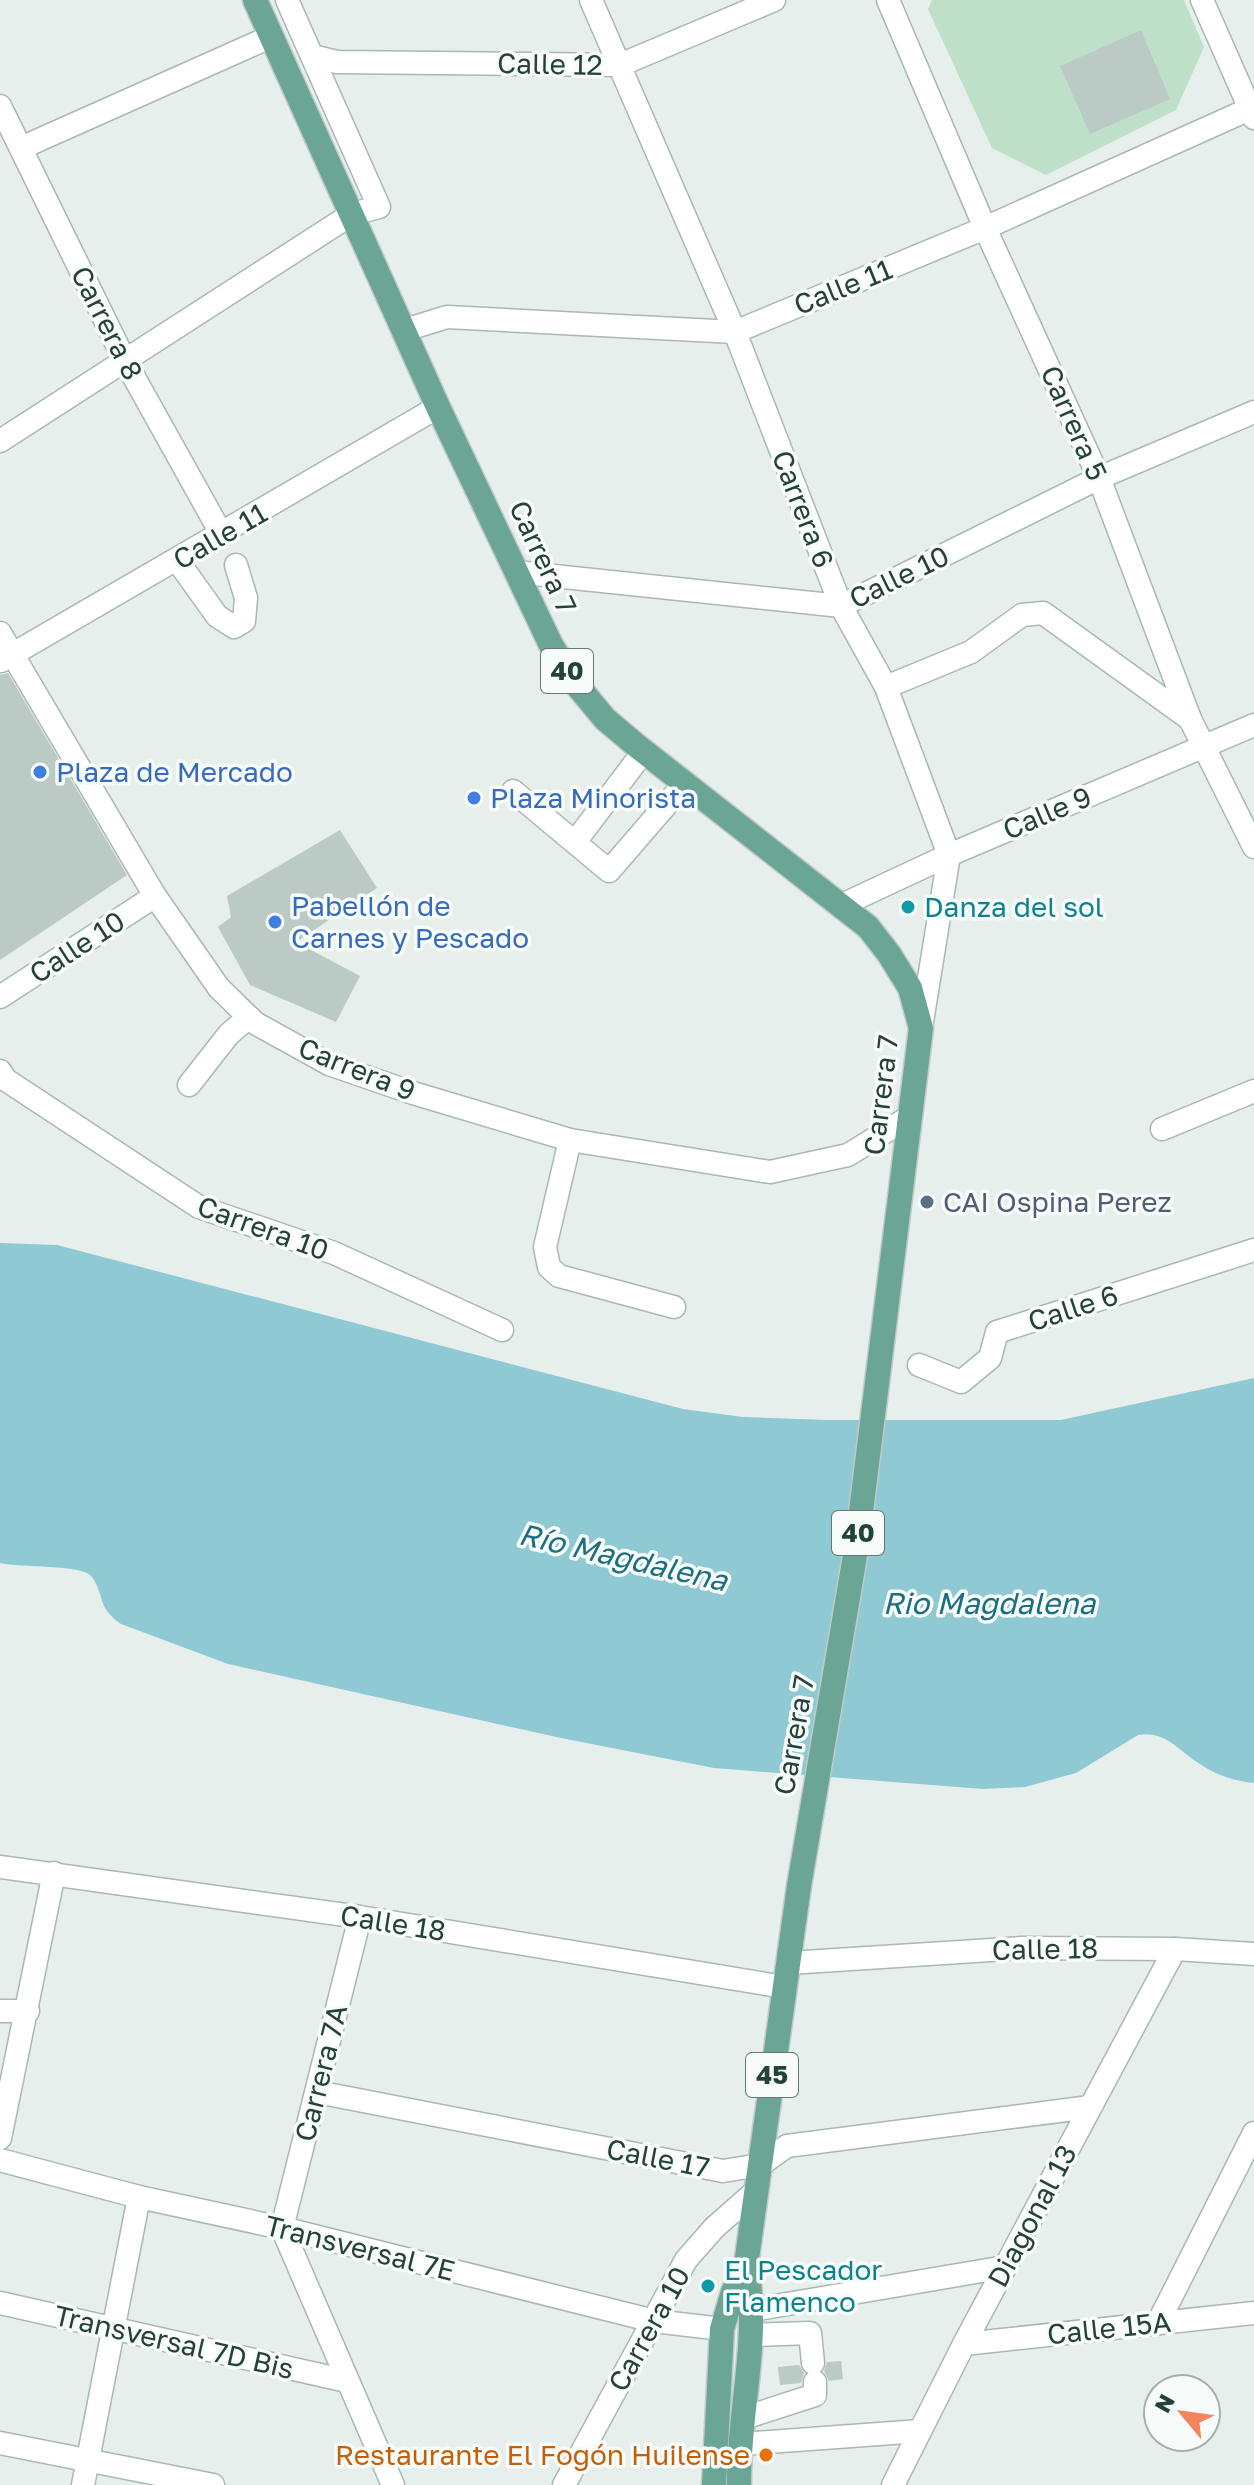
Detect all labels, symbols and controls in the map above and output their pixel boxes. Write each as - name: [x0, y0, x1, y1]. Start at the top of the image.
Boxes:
- street label: Calle 12: [497, 46, 603, 81]
- street label: Calle 11: [789, 252, 897, 321]
- street label: Carrera 8: [65, 260, 150, 385]
- street label: Carrera 5: [1034, 360, 1114, 485]
- street label: Carrera 6: [766, 445, 841, 572]
- street label: Carrera 7: [503, 495, 584, 619]
- street label: Calle 11: [167, 496, 273, 576]
- street label: Calle 10: [844, 538, 954, 615]
- road number: 40: [541, 649, 593, 693]
- place label: Plaza de Mercado: [56, 755, 293, 788]
- marker: Plaza de Mercado: [31, 763, 49, 781]
- street label: Calle 9: [998, 779, 1096, 846]
- place label: Plaza Minorista: [490, 781, 696, 814]
- marker: Plaza Minorista: [465, 789, 483, 807]
- place label: Pabellón de Carnes y Pescado: [291, 889, 529, 954]
- place label: Danza del sol: [924, 890, 1104, 923]
- marker: Danza del sol: [899, 898, 917, 916]
- street label: Calle 10: [23, 904, 130, 989]
- marker: Pabellón de Carnes y Pescado: [266, 913, 284, 931]
- street label: Carrera 9: [294, 1030, 420, 1107]
- street label: Carrera 7: [857, 1033, 904, 1157]
- place label: CAI Ospina Perez: [943, 1185, 1172, 1218]
- street label: Carrera 10: [193, 1189, 333, 1266]
- marker: CAI Ospina Perez: [918, 1193, 936, 1211]
- street label: Calle 6: [1024, 1278, 1122, 1338]
- road number: 40: [832, 1511, 884, 1555]
- water label: Río Magdalena: [516, 1516, 732, 1599]
- water label: Rio Magdalena: [883, 1585, 1096, 1621]
- street label: Carrera 7: [767, 1672, 820, 1797]
- street label: Calle 18: [338, 1898, 448, 1947]
- street label: Calle 18: [992, 1931, 1098, 1966]
- street label: Carrera 7A: [288, 2001, 353, 2145]
- road number: 45: [746, 2053, 798, 2097]
- street label: Calle 17: [604, 2131, 712, 2184]
- street label: Diagonal 13: [980, 2139, 1083, 2292]
- street label: Transversal 7E: [262, 2208, 458, 2287]
- place label: El Pescador Flamenco: [724, 2253, 882, 2318]
- street label: Carrera 10: [601, 2261, 696, 2397]
- marker: El Pescador Flamenco: [699, 2277, 717, 2295]
- street label: Transversal 7D Bis: [51, 2298, 297, 2385]
- street label: Calle 15A: [1045, 2305, 1173, 2350]
- north arrow: [1142, 2373, 1222, 2453]
- text: N: [1148, 2389, 1180, 2417]
- place label: Restaurante El Fogón Huilense: [335, 2438, 750, 2471]
- marker: Restaurante El Fogón Huilense: [757, 2446, 775, 2464]

